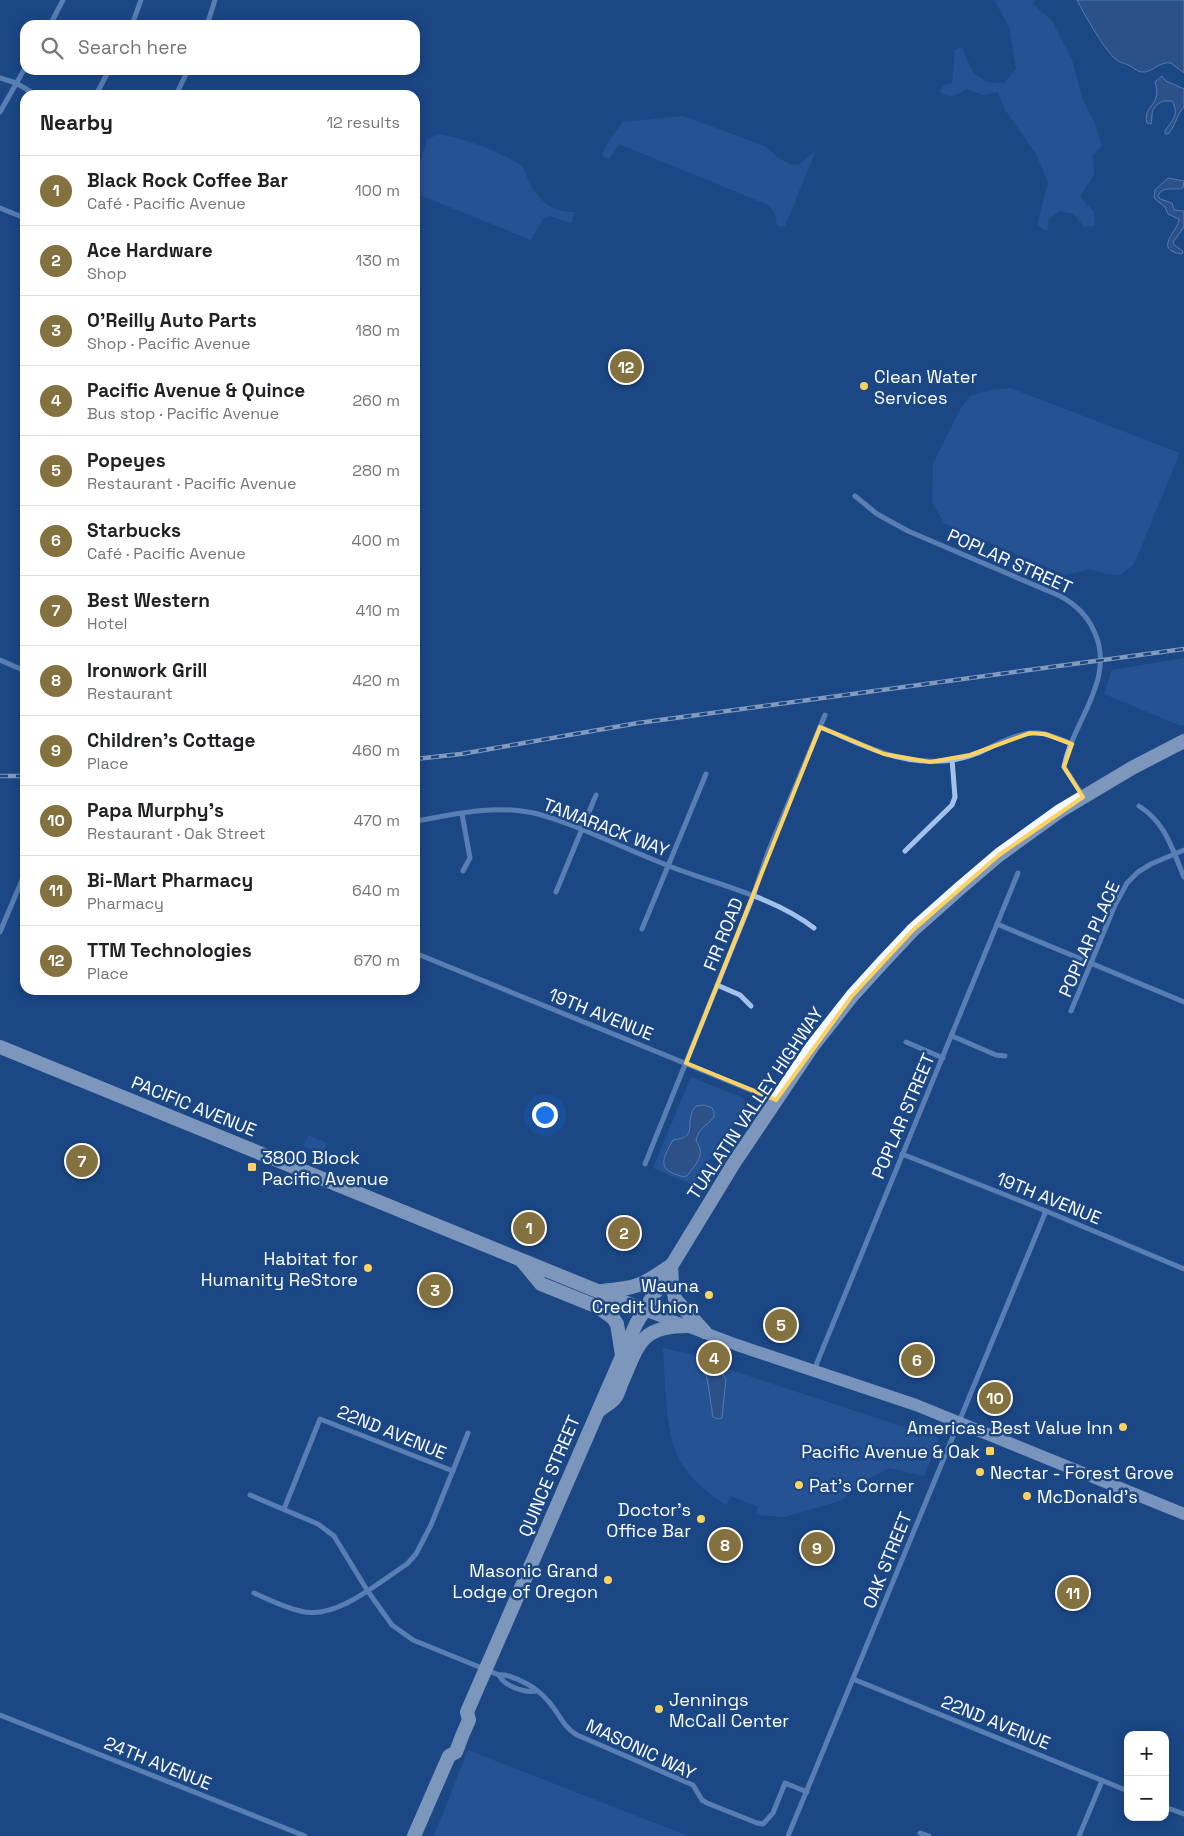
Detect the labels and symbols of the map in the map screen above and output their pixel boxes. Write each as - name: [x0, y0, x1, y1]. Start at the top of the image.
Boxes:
- pin: 12: [610, 348, 642, 386]
- place label: Clean Water Services: [874, 365, 977, 409]
- marker: Clean Water Services: [858, 380, 870, 392]
- street label: POPLAR STREET: [944, 523, 1076, 599]
- street label: TAMARACK WAY: [540, 792, 672, 862]
- street label: POPLAR PLACE: [1053, 878, 1125, 1000]
- street label: FIR ROAD: [698, 894, 748, 974]
- street label: 19TH AVENUE: [545, 983, 657, 1045]
- street label: TUALATIN VALLEY HIGHWAY: [682, 1002, 828, 1204]
- street label: POPLAR STREET: [866, 1049, 940, 1182]
- street label: PACIFIC AVENUE: [128, 1070, 260, 1142]
- your location: [532, 1102, 558, 1128]
- pin: 7: [66, 1142, 98, 1180]
- place label: 3800 Block Pacific Avenue: [262, 1146, 389, 1190]
- marker: 3800 Block Pacific Avenue: [246, 1161, 258, 1173]
- street label: 19TH AVENUE: [993, 1167, 1105, 1229]
- pin: 1: [513, 1209, 545, 1247]
- pin: 2: [608, 1214, 640, 1252]
- place label: Habitat for Humanity ReStore: [201, 1247, 358, 1291]
- marker: Habitat for Humanity ReStore: [362, 1262, 374, 1274]
- pin: 3: [419, 1271, 451, 1309]
- place label: Wauna Credit Union: [592, 1274, 699, 1318]
- marker: Wauna Credit Union: [703, 1289, 715, 1301]
- pin: 5: [765, 1306, 797, 1344]
- pin: 4: [698, 1339, 730, 1377]
- pin: 6: [901, 1341, 933, 1379]
- pin: 10: [979, 1379, 1011, 1417]
- street label: 22ND AVENUE: [334, 1400, 450, 1464]
- street label: QUINCE STREET: [513, 1411, 585, 1540]
- place label: Americas Best Value Inn: [907, 1416, 1113, 1439]
- marker: Americas Best Value Inn: [1117, 1421, 1129, 1433]
- place label: Pacific Avenue & Oak: [801, 1440, 980, 1463]
- marker: Pacific Avenue & Oak: [984, 1445, 996, 1457]
- place label: Nectar - Forest Grove: [990, 1461, 1174, 1484]
- marker: Nectar - Forest Grove: [974, 1466, 986, 1478]
- place label: Pat's Corner: [809, 1474, 914, 1497]
- marker: Pat's Corner: [793, 1479, 805, 1491]
- place label: McDonald's: [1037, 1485, 1138, 1508]
- marker: McDonald's: [1021, 1490, 1033, 1502]
- place label: Doctor's Office Bar: [606, 1498, 691, 1542]
- street label: OAK STREET: [857, 1508, 917, 1612]
- marker: Doctor's Office Bar: [695, 1513, 707, 1525]
- pin: 8: [709, 1526, 741, 1564]
- pin: 9: [801, 1529, 833, 1567]
- place label: Masonic Grand Lodge of Oregon: [452, 1559, 598, 1603]
- marker: Masonic Grand Lodge of Oregon: [602, 1574, 614, 1586]
- pin: 11: [1057, 1574, 1089, 1612]
- place label: Jennings McCall Center: [669, 1688, 789, 1732]
- street label: 22ND AVENUE: [938, 1690, 1054, 1754]
- marker: Jennings McCall Center: [653, 1703, 665, 1715]
- street label: MASONIC WAY: [582, 1714, 700, 1784]
- street label: 24TH AVENUE: [101, 1731, 215, 1795]

